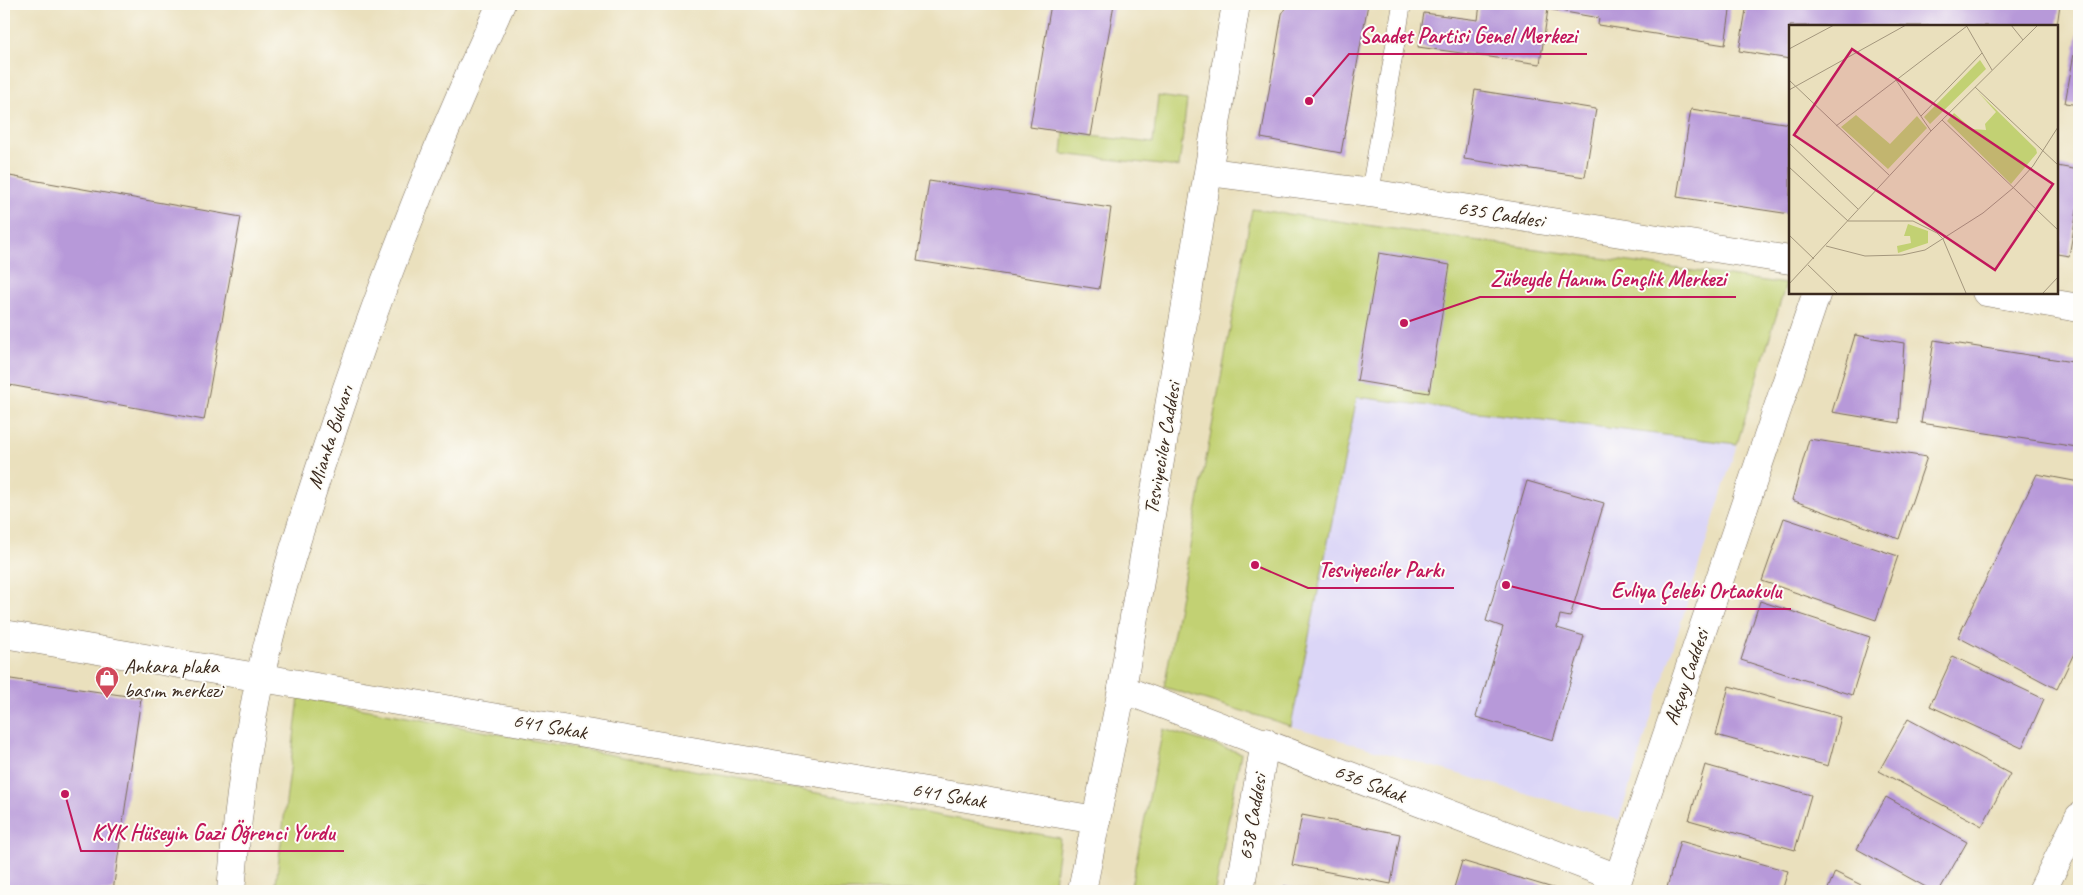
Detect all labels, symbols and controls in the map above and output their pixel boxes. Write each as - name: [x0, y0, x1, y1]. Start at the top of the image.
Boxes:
- callout: Saadet Partisi Genel Merkezi: [1349, 17, 1587, 54]
- text: Saadet Partisi Genel Merkezi: [1359, 22, 1579, 50]
- inset map: [1789, 25, 2058, 294]
- street label: 635 Caddesi: [1456, 194, 1549, 234]
- callout: Zübeyde Hanım Gençlik Merkezi: [1480, 260, 1736, 297]
- text: Zübeyde Hanım Gençlik Merkezi: [1490, 265, 1729, 293]
- street label: Tesviyeciler Caddesi: [1138, 377, 1187, 516]
- street label: Mianka Bulvarı: [301, 381, 359, 492]
- callout: Tesviyeciler Parkı: [1308, 551, 1454, 588]
- text: Tesviyeciler Parkı: [1318, 556, 1446, 584]
- callout: Evliya Çelebi Ortaokulu: [1601, 572, 1791, 609]
- text: Evliya Çelebi Ortaokulu: [1611, 577, 1783, 605]
- street label: Akçay Caddesi: [1658, 623, 1715, 728]
- place label: Ankara plaka basım merkezi: [124, 653, 225, 703]
- shop icon: Ankara plaka basım merkezi: [94, 665, 120, 699]
- street label: 641 Sokak: [511, 707, 590, 746]
- street label: 636 Sokak: [1331, 757, 1411, 809]
- street label: 638 Caddesi: [1232, 769, 1273, 862]
- street label: 641 Sokak: [910, 776, 989, 815]
- callout: KYK Hüseyin Gazi Öğrenci Yurdu: [81, 814, 344, 851]
- text: KYK Hüseyin Gazi Öğrenci Yurdu: [91, 819, 336, 847]

